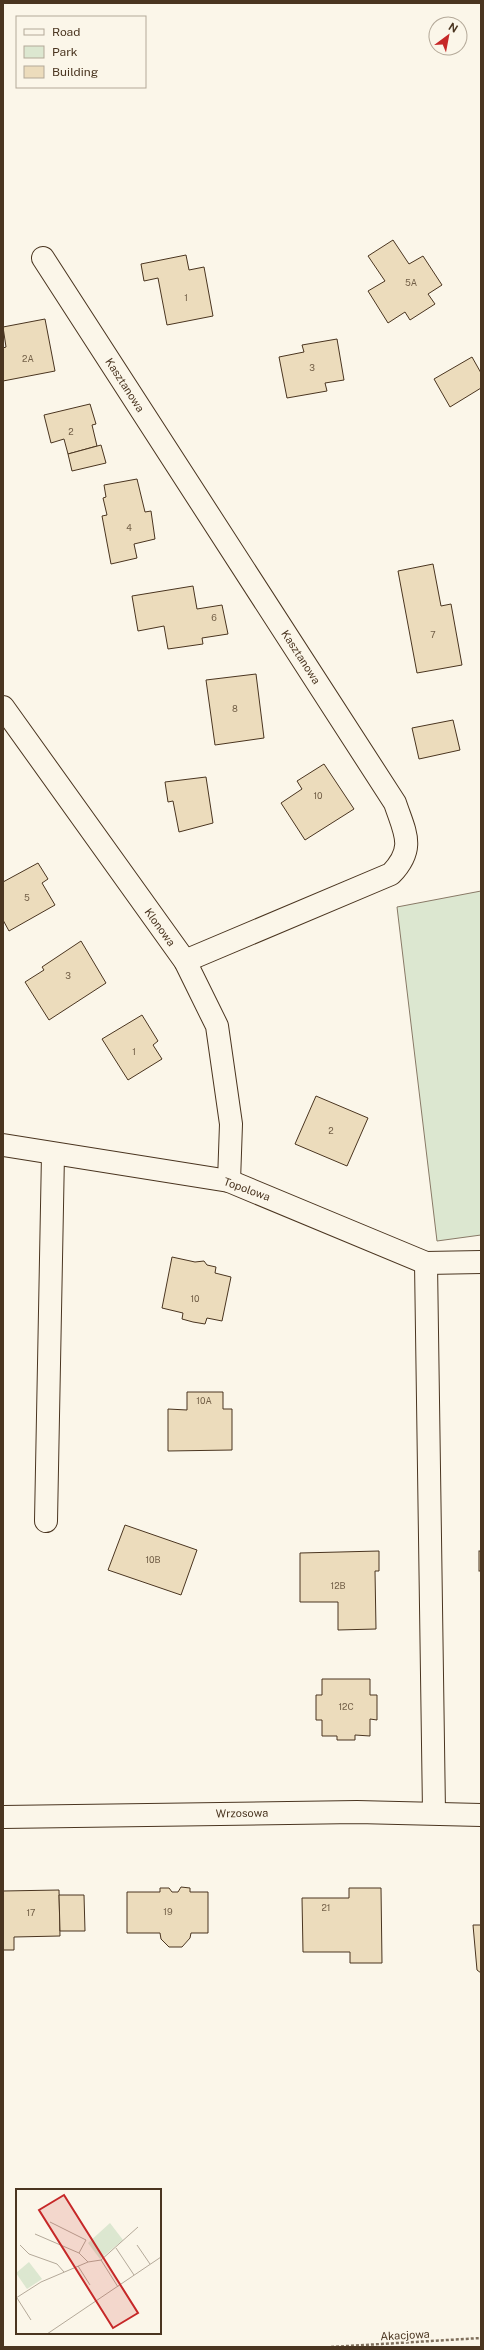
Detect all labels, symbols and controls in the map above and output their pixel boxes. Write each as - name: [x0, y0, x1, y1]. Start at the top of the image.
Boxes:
- legend: [16, 16, 146, 88]
- north arrow: [428, 16, 468, 56]
- text: N: [446, 20, 460, 35]
- text: Road: [52, 25, 80, 39]
- text: Park: [52, 45, 78, 59]
- text: Building: [52, 65, 98, 79]
- house number: 5A: [405, 277, 418, 288]
- house number: 1: [184, 292, 188, 303]
- house number: 2A: [22, 353, 34, 364]
- street label: Kasztanowa: [103, 356, 147, 414]
- house number: 3: [309, 362, 315, 373]
- house number: 2: [68, 426, 74, 437]
- house number: 4: [126, 522, 132, 533]
- house number: 6: [211, 612, 217, 623]
- street label: Kasztanowa: [279, 628, 323, 686]
- house number: 7: [430, 629, 436, 640]
- house number: 8: [232, 703, 238, 714]
- house number: 10: [313, 790, 323, 801]
- house number: 5: [24, 892, 30, 903]
- street label: Klonowa: [142, 906, 178, 948]
- house number: 3: [65, 970, 71, 981]
- house number: 1: [132, 1046, 136, 1057]
- house number: 2: [328, 1125, 334, 1136]
- street label: Topolowa: [222, 1175, 272, 1203]
- house number: 10: [190, 1293, 200, 1304]
- house number: 10A: [196, 1395, 212, 1406]
- house number: 10B: [145, 1554, 161, 1565]
- house number: 12B: [330, 1580, 346, 1591]
- house number: 12C: [338, 1701, 354, 1712]
- street label: Wrzosowa: [216, 1807, 268, 1819]
- house number: 21: [321, 1902, 331, 1913]
- house number: 19: [163, 1906, 173, 1917]
- house number: 17: [26, 1907, 36, 1918]
- inset map: [16, 2189, 161, 2334]
- street label: Akacjowa: [380, 2328, 430, 2342]

